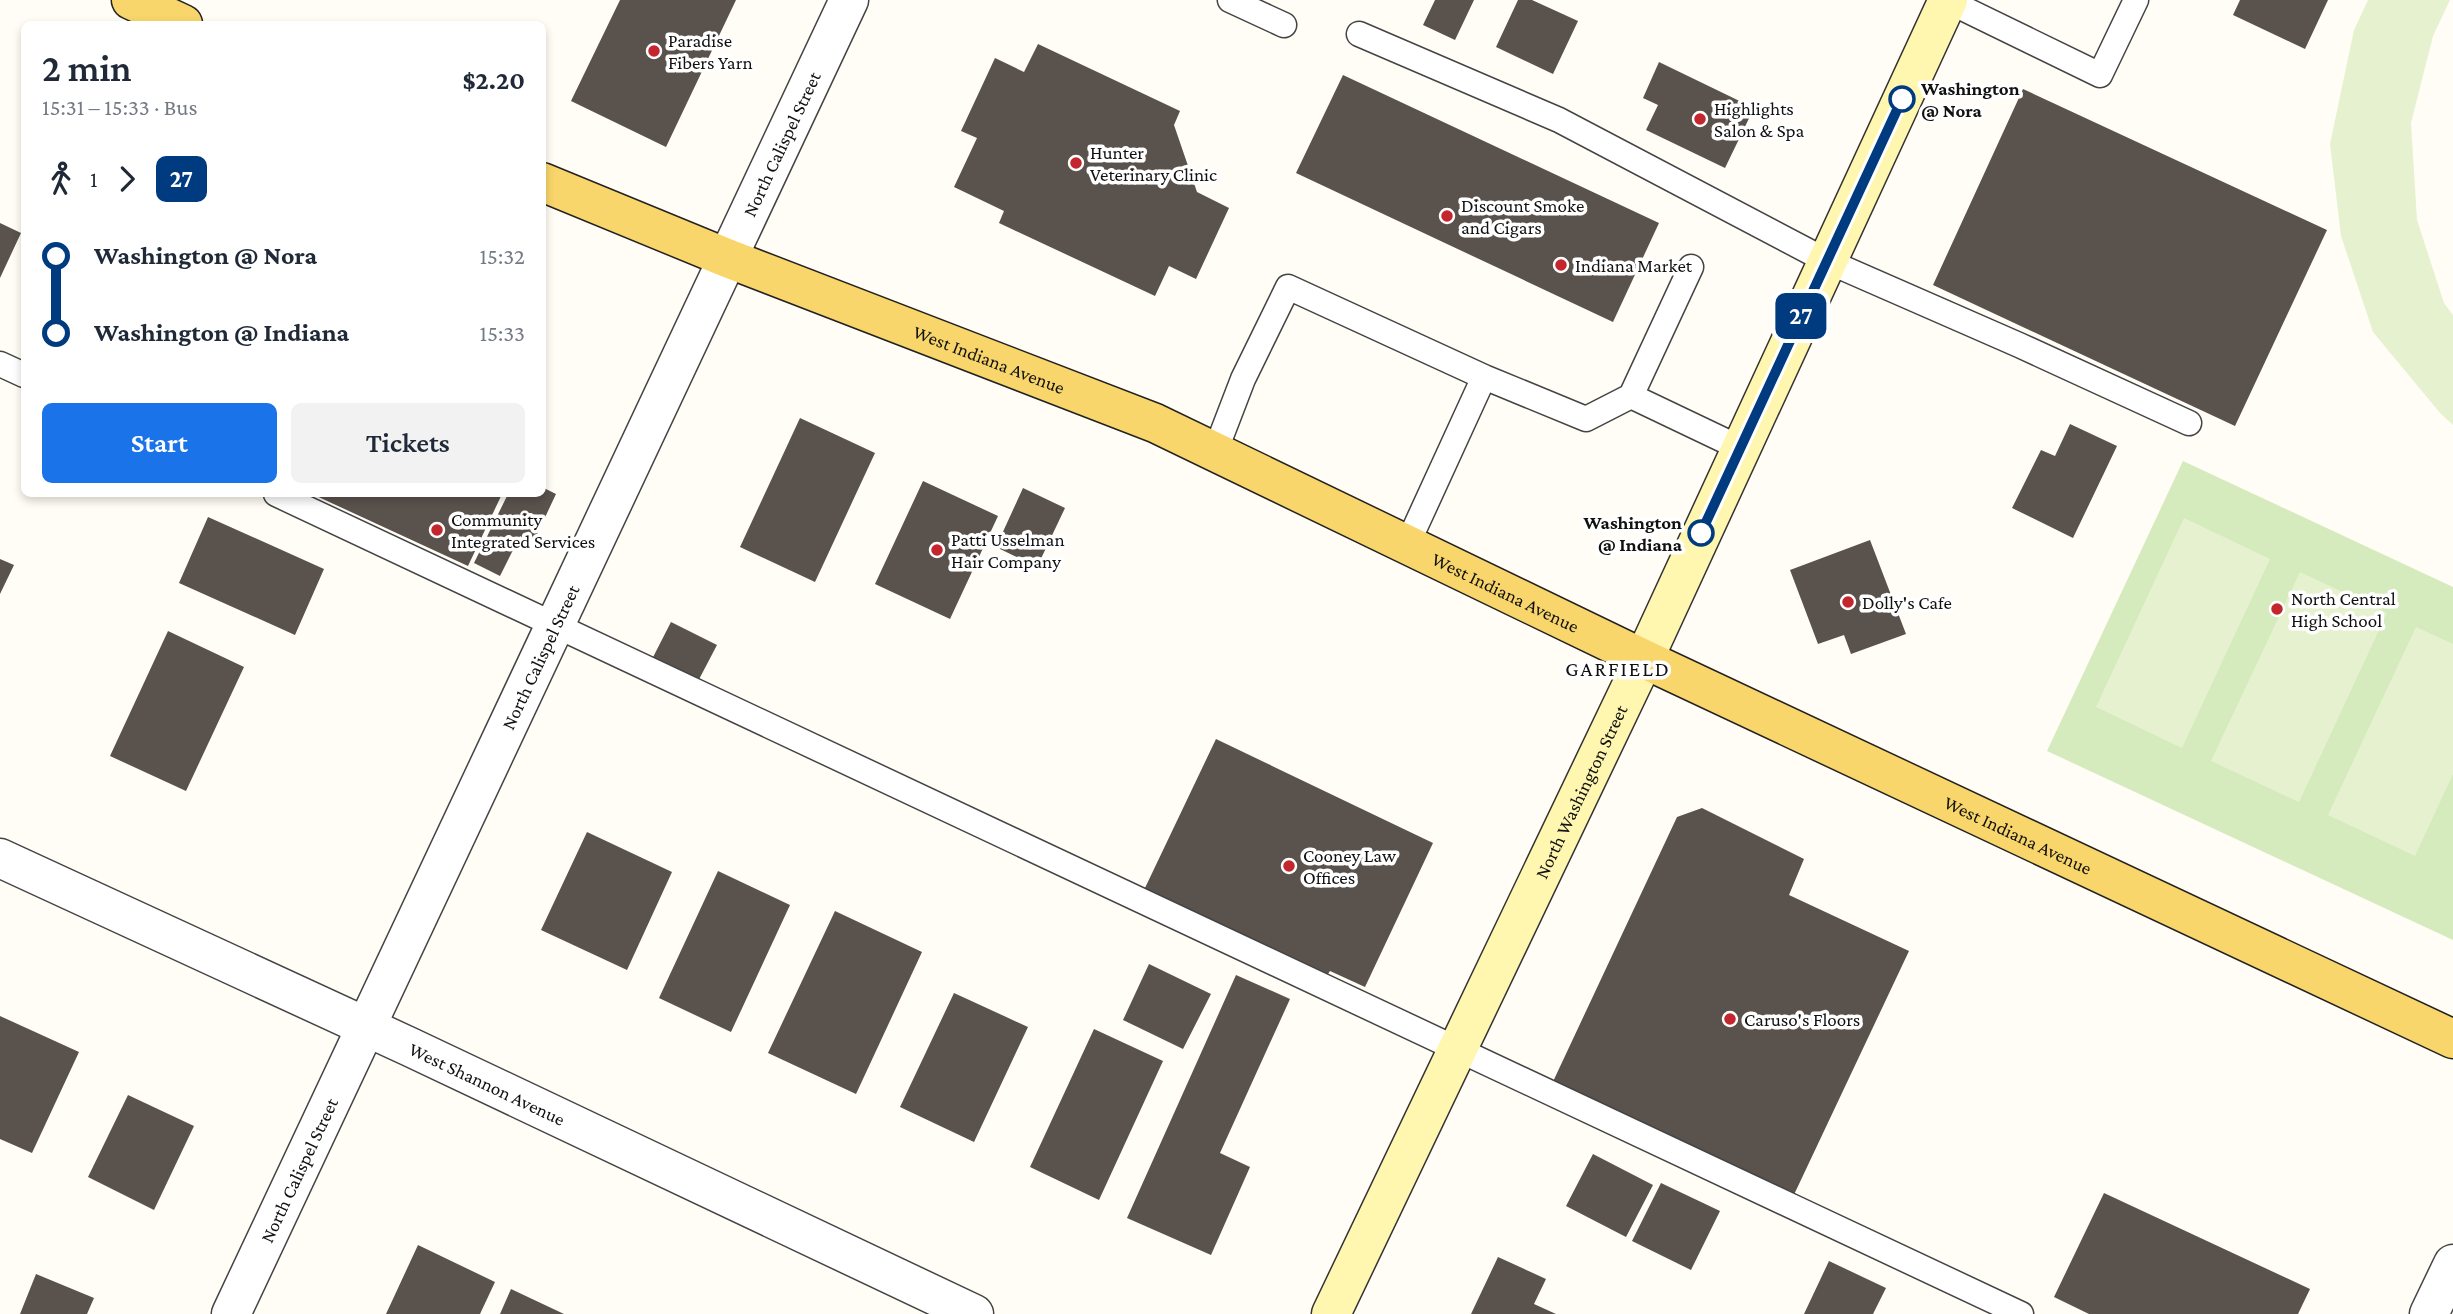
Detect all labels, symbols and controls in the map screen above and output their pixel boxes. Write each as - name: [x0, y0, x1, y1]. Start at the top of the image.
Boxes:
- place label: Paradise Fibers Yarn: [668, 30, 753, 73]
- marker: Paradise Fibers Yarn: [646, 43, 662, 59]
- text: 2 min: [42, 47, 132, 89]
- text: $2.20: [462, 66, 525, 95]
- street label: North Calispel Street: [738, 68, 825, 220]
- place label: Washington @ Nora: [1920, 78, 2020, 121]
- marker: Washington @ Nora: [1889, 86, 1915, 112]
- text: 15:31 – 15:33 · Bus: [42, 94, 198, 120]
- place label: Highlights Salon & Spa: [1714, 98, 1805, 141]
- marker: Highlights Salon & Spa: [1692, 111, 1708, 127]
- place label: Hunter Veterinary Clinic: [1090, 142, 1217, 185]
- marker: Hunter Veterinary Clinic: [1068, 155, 1084, 171]
- icon: walk: [42, 160, 80, 198]
- icon: forward: [108, 160, 146, 198]
- text: 27: [170, 165, 193, 192]
- text: 1: [90, 166, 98, 192]
- place label: Discount Smoke and Cigars: [1461, 195, 1584, 238]
- marker: Discount Smoke and Cigars: [1439, 208, 1455, 224]
- text: Washington @ Nora: [94, 241, 317, 270]
- text: 15:32: [479, 243, 525, 269]
- place label: Indiana Market: [1575, 255, 1693, 276]
- marker: Indiana Market: [1553, 257, 1569, 273]
- line badge: 27: [1770, 293, 1832, 339]
- text: 27: [1789, 302, 1813, 329]
- text: Washington @ Indiana: [94, 318, 349, 347]
- text: 15:33: [480, 320, 525, 346]
- street label: West Indiana Avenue: [910, 320, 1068, 398]
- button: Start: [42, 403, 277, 483]
- button: Tickets: [291, 403, 525, 483]
- place label: Community Integrated Services: [451, 509, 595, 552]
- place label: Washington @ Indiana: [1582, 512, 1683, 555]
- marker: Washington @ Indiana: [1688, 520, 1714, 546]
- marker: Community Integrated Services: [429, 522, 445, 538]
- place label: Patti Usselman Hair Company: [951, 529, 1065, 572]
- marker: Patti Usselman Hair Company: [929, 542, 945, 558]
- street label: West Indiana Avenue: [1429, 548, 1583, 637]
- street label: North Calispel Street: [497, 581, 583, 733]
- place label: North Central High School: [2291, 588, 2396, 631]
- place label: Dolly's Cafe: [1862, 592, 1952, 613]
- marker: Dolly's Cafe: [1840, 594, 1856, 610]
- marker: North Central High School: [2269, 601, 2285, 617]
- district label: GARFIELD: [1565, 657, 1671, 681]
- street label: North Washington Street: [1530, 701, 1631, 882]
- street label: West Indiana Avenue: [1941, 791, 2095, 878]
- place label: Cooney Law Offices: [1303, 845, 1396, 888]
- marker: Cooney Law Offices: [1281, 858, 1297, 874]
- place label: Caruso's Floors: [1744, 1009, 1860, 1030]
- marker: Caruso's Floors: [1722, 1011, 1738, 1027]
- street label: West Shannon Avenue: [406, 1038, 569, 1129]
- street label: North Calispel Street: [256, 1094, 342, 1246]

